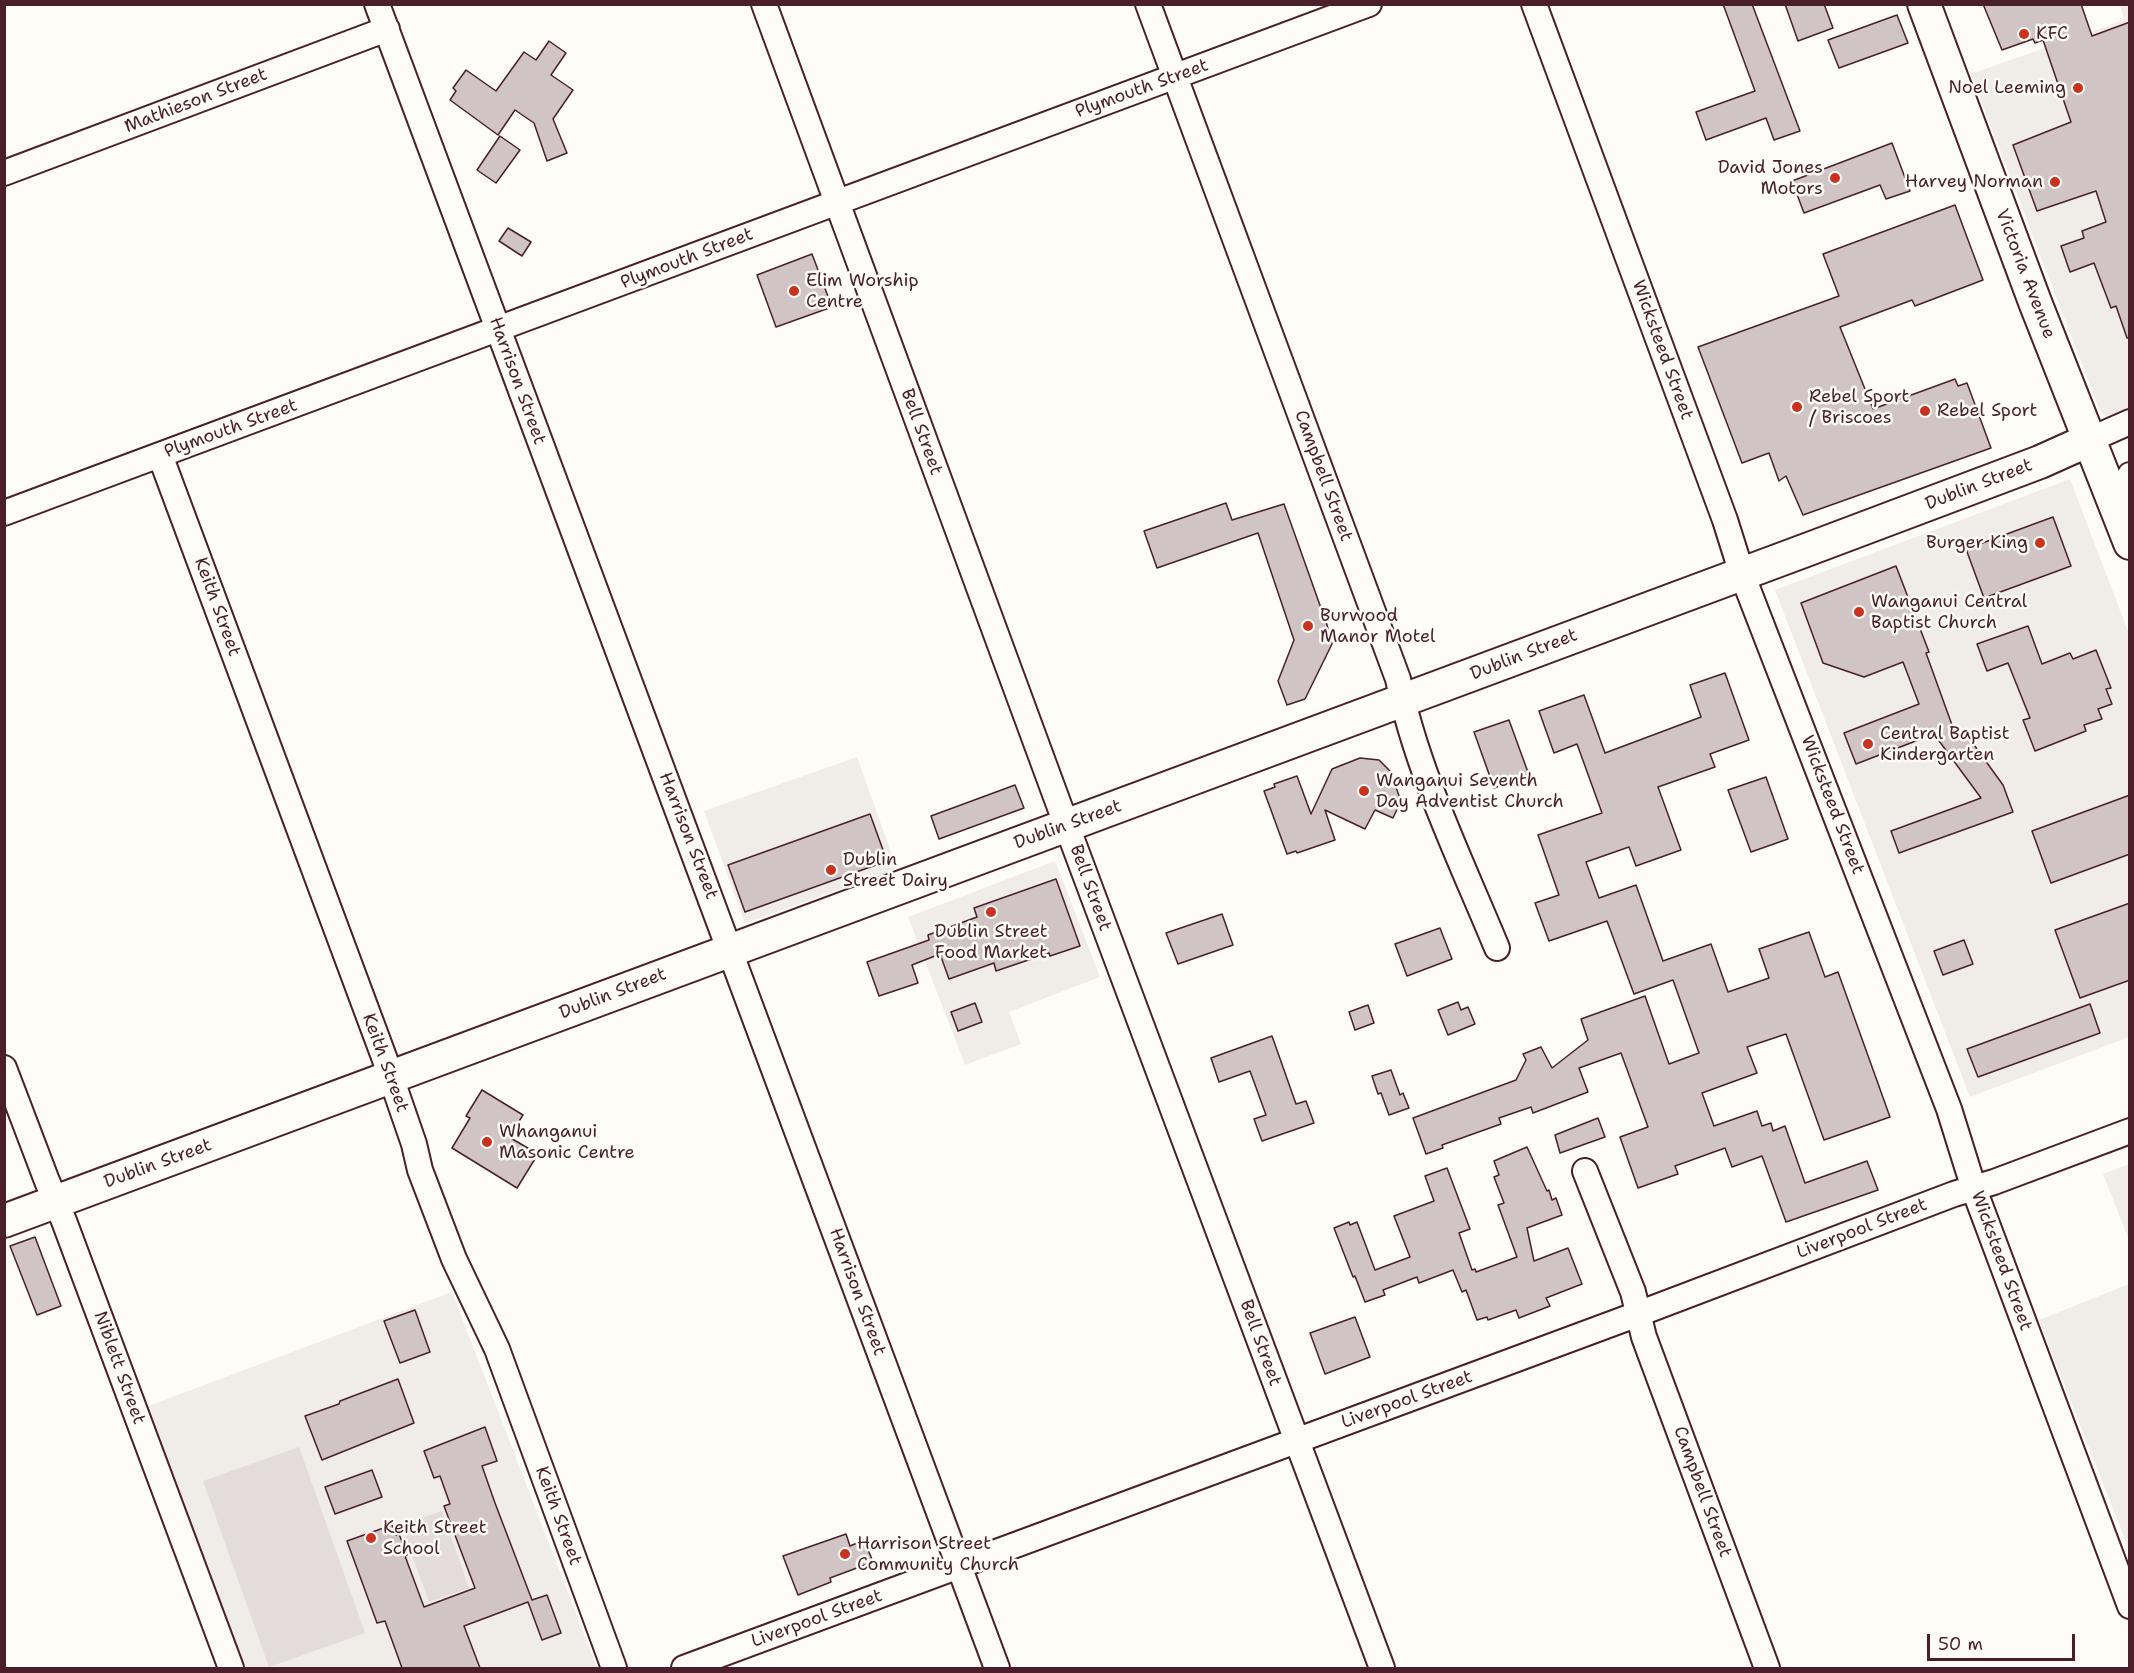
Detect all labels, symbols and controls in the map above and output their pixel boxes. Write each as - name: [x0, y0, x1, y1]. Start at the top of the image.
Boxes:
- place label: KFC: [2036, 23, 2068, 45]
- marker: KFC: [2017, 27, 2031, 41]
- street label: Plymouth Street: [1072, 55, 1212, 123]
- street label: Mathieson Street: [122, 64, 270, 138]
- place label: Noel Leeming: [1948, 77, 2066, 99]
- marker: Noel Leeming: [2071, 81, 2085, 95]
- place label: David Jones Motors: [1718, 157, 1823, 200]
- marker: David Jones Motors: [1828, 171, 1842, 185]
- place label: Harvey Norman: [1905, 171, 2043, 193]
- marker: Harvey Norman: [2048, 175, 2062, 189]
- street label: Victoria Avenue: [1990, 206, 2060, 342]
- street label: Plymouth Street: [618, 224, 756, 294]
- place label: Elim Worship Centre: [806, 270, 919, 312]
- street label: Wicksteed Street: [1627, 277, 1697, 423]
- marker: Elim Worship Centre: [787, 284, 801, 298]
- street label: Harrison Street: [484, 314, 550, 448]
- street label: Bell Street: [895, 386, 947, 478]
- place label: Rebel Sport / Briscoes: [1809, 386, 1909, 428]
- street label: Plymouth Street: [161, 395, 301, 463]
- marker: Rebel Sport / Briscoes: [1790, 400, 1804, 414]
- place label: Rebel Sport: [1937, 400, 2037, 422]
- marker: Rebel Sport: [1918, 404, 1932, 418]
- street label: Campbell Street: [1289, 407, 1357, 545]
- street label: Dublin Street: [1922, 455, 2036, 515]
- place label: Burger King: [1926, 532, 2028, 554]
- marker: Burger King: [2033, 536, 2047, 550]
- street label: Keith Street: [189, 555, 245, 659]
- place label: Wanganui Central Baptist Church: [1871, 591, 2027, 634]
- place label: Burwood Manor Motel: [1320, 605, 1436, 648]
- marker: Wanganui Central Baptist Church: [1852, 605, 1866, 619]
- marker: Burwood Manor Motel: [1301, 619, 1315, 633]
- street label: Dublin Street: [1467, 625, 1581, 685]
- place label: Central Baptist Kindergarten: [1880, 723, 2010, 766]
- street label: Wicksteed Street: [1796, 732, 1868, 878]
- marker: Central Baptist Kindergarten: [1861, 737, 1875, 751]
- street label: Harrison Street: [654, 770, 722, 902]
- place label: Wanganui Seventh Day Adventist Church: [1376, 770, 1564, 812]
- marker: Wanganui Seventh Day Adventist Church: [1357, 784, 1371, 798]
- street label: Dublin Street: [1011, 796, 1125, 854]
- street label: Bell Street: [1064, 842, 1116, 934]
- place label: Dublin Street Dairy: [843, 849, 948, 892]
- marker: Dublin Street Dairy: [824, 863, 838, 877]
- marker: Dublin Street Food Market: [984, 905, 998, 919]
- place label: Dublin Street Food Market: [935, 921, 1047, 964]
- street label: Dublin Street: [556, 964, 670, 1024]
- street label: Keith Street: [357, 1011, 413, 1115]
- place label: Whanganui Masonic Centre: [499, 1121, 635, 1164]
- street label: Dublin Street: [101, 1135, 215, 1193]
- marker: Whanganui Masonic Centre: [480, 1135, 494, 1149]
- street label: Wicksteed Street: [1966, 1188, 2036, 1334]
- street label: Liverpool Street: [1794, 1194, 1930, 1264]
- street label: Harrison Street: [824, 1225, 890, 1359]
- street label: Bell Street: [1234, 1297, 1286, 1389]
- street label: Niblett Street: [89, 1308, 149, 1428]
- street label: Liverpool Street: [1338, 1366, 1476, 1434]
- street label: Campbell Street: [1668, 1423, 1736, 1561]
- street label: Keith Street: [530, 1464, 586, 1568]
- place label: Keith Street School: [383, 1517, 487, 1559]
- marker: Keith Street School: [364, 1531, 378, 1545]
- place label: Harrison Street Community Church: [857, 1533, 1019, 1576]
- marker: Harrison Street Community Church: [838, 1547, 852, 1561]
- street label: Liverpool Street: [748, 1585, 886, 1653]
- scale bar: [1930, 1622, 2078, 1660]
- text: 50 m: [1938, 1632, 1983, 1656]

